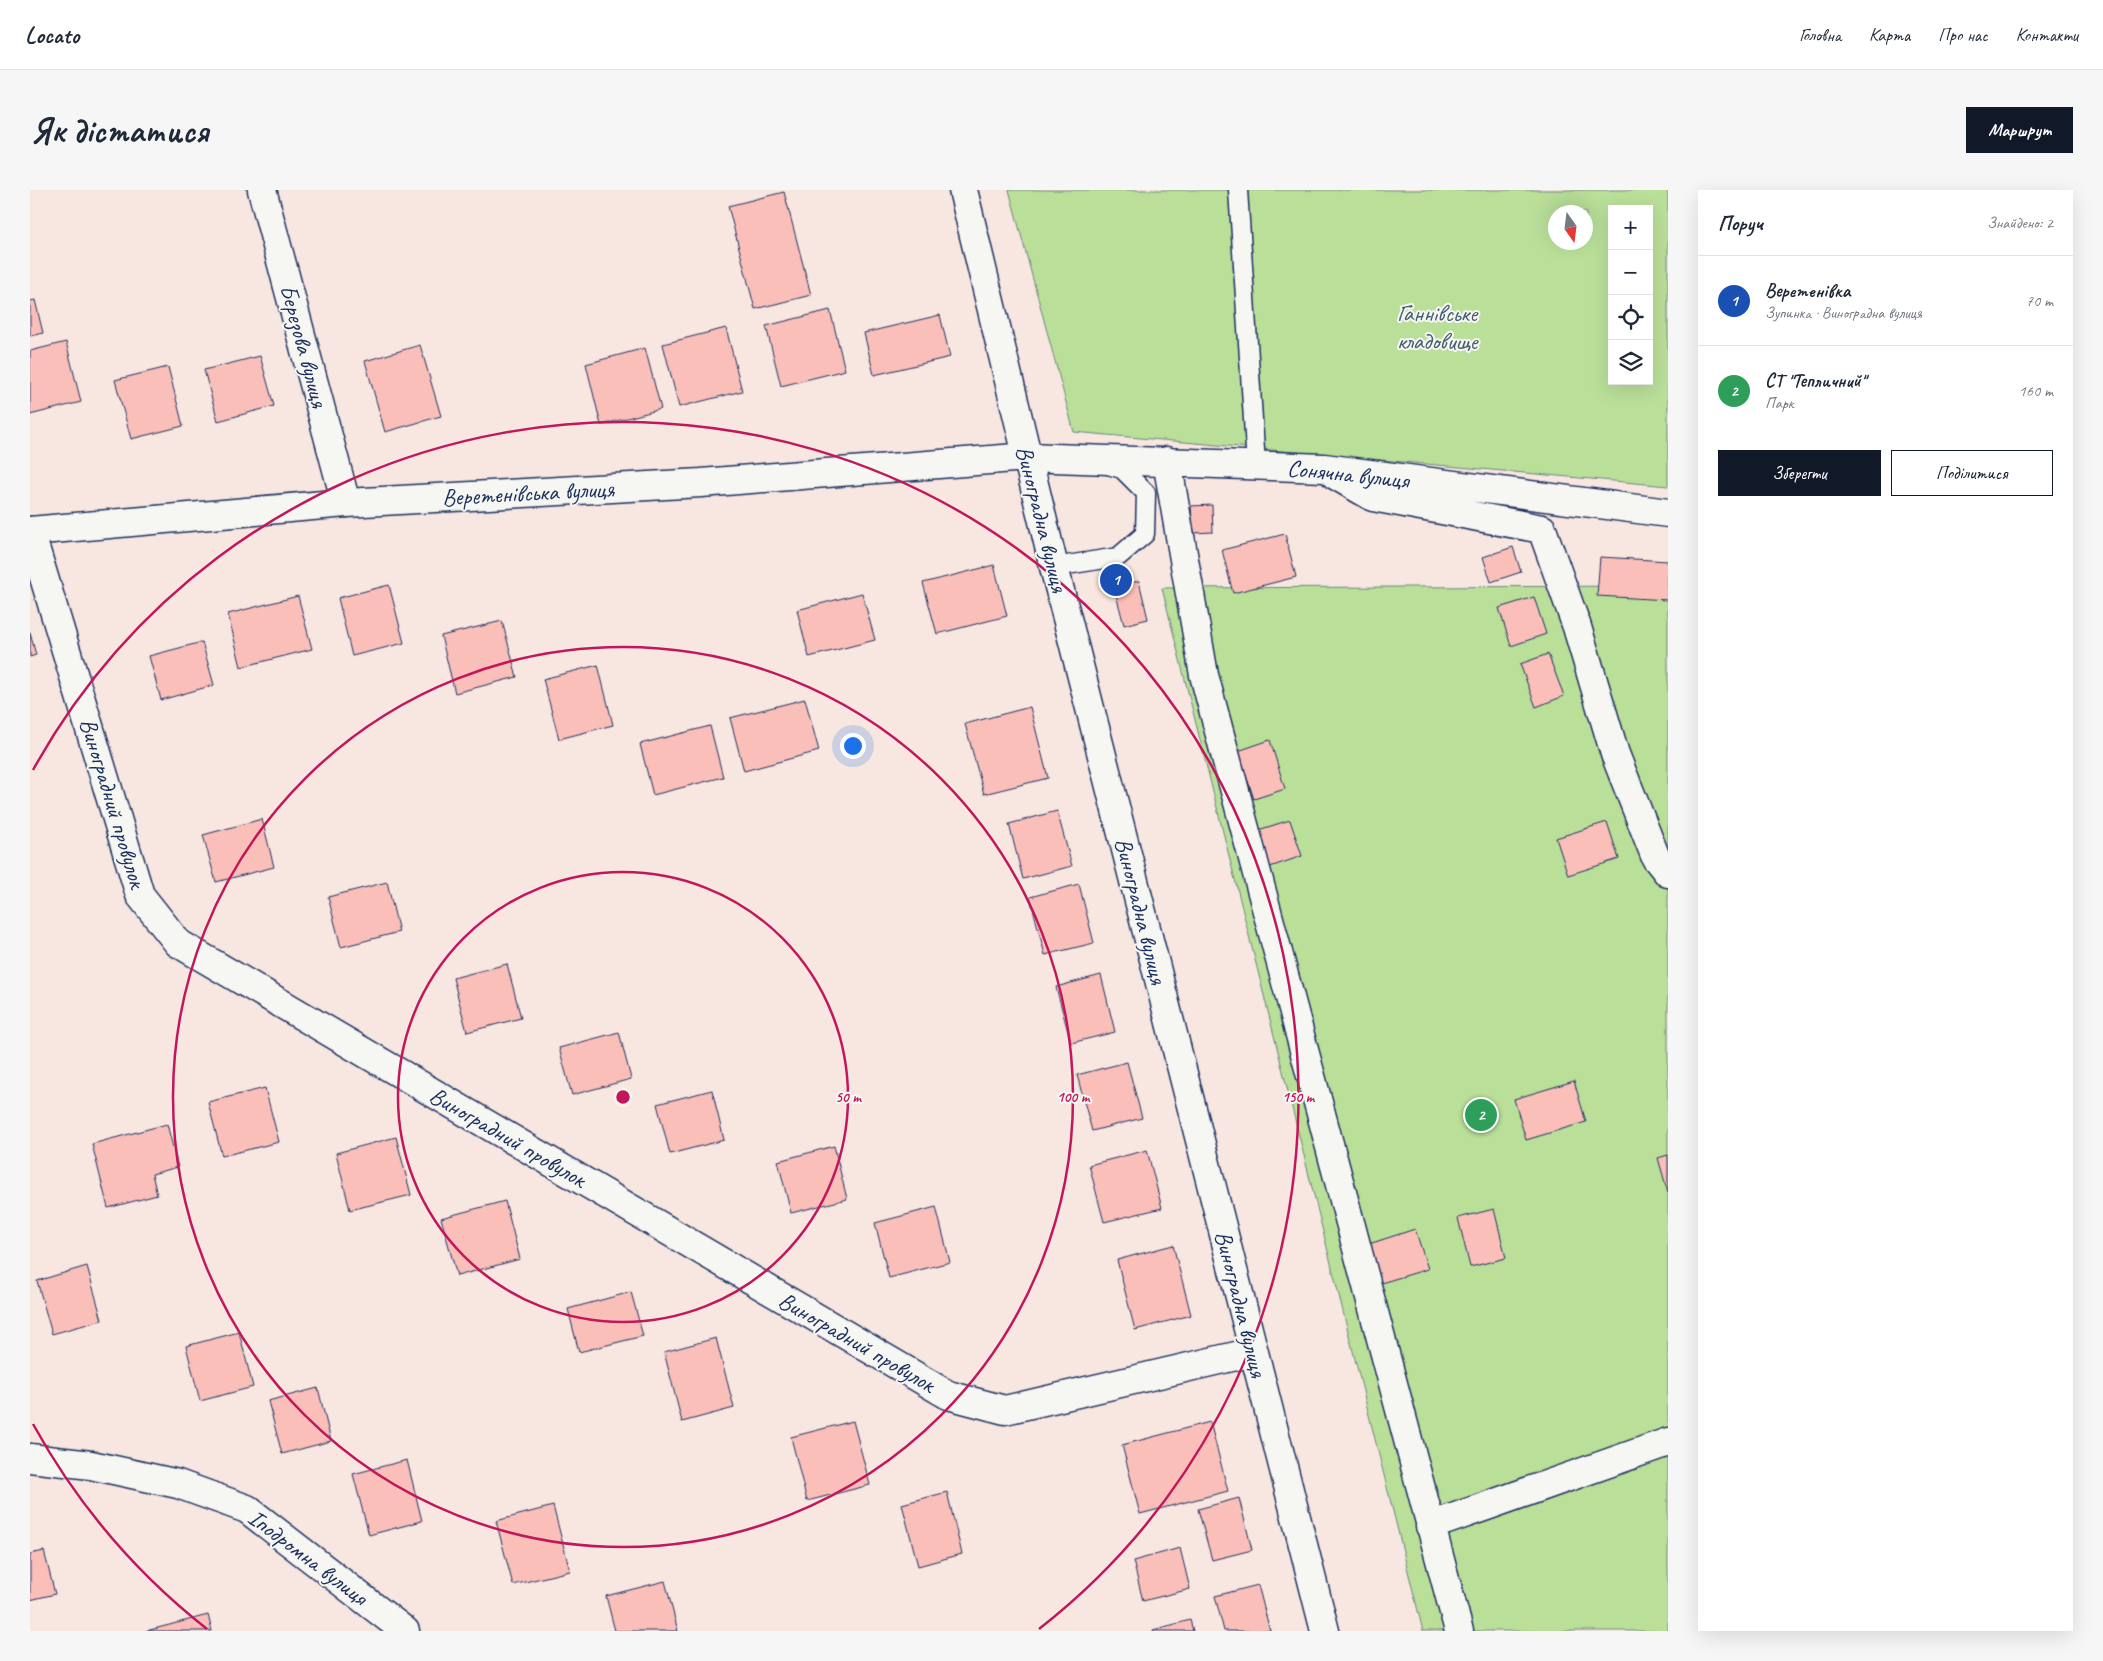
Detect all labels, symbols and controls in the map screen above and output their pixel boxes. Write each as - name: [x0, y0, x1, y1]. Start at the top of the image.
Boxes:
- text: Locato: [25, 20, 79, 50]
- text: Головна: [1799, 24, 1841, 46]
- text: Карта: [1869, 24, 1910, 46]
- text: Про нас: [1938, 24, 1988, 46]
- text: Контакти: [2016, 24, 2078, 46]
- button: Маршрут: [1966, 107, 2073, 153]
- text: Як дістатися: [30, 108, 208, 153]
- north arrow: [1548, 205, 1593, 250]
- map controls: [1608, 205, 1653, 385]
- button: +: [1608, 205, 1653, 250]
- text: Поруч: [1718, 210, 1763, 236]
- text: Знайдено: 2: [1987, 213, 2053, 233]
- button: −: [1608, 250, 1653, 295]
- text: Веретенівка: [1765, 279, 1850, 303]
- street label: Березова вулиця: [273, 281, 335, 412]
- text: 1: [1730, 291, 1738, 311]
- text: 70 m: [2026, 291, 2053, 311]
- button: locate: [1608, 295, 1653, 340]
- park label: Ганнівське кладовище: [1397, 298, 1479, 356]
- text: Зупинка · Виноградна вулиця: [1765, 303, 1922, 323]
- button: layers: [1608, 340, 1653, 385]
- text: СТ "Тепличний": [1765, 369, 1865, 393]
- text: 2: [1730, 381, 1738, 401]
- text: 160 m: [2019, 381, 2053, 401]
- text: Парк: [1765, 393, 1794, 413]
- street label: Виноградна вулиця: [1009, 443, 1075, 597]
- button: Зберегти: [1718, 450, 1881, 496]
- button: Поділитися: [1891, 450, 2053, 496]
- street label: Сонячна вулиця: [1286, 453, 1412, 495]
- street label: Веретенівська вулиця: [441, 473, 616, 512]
- pin: 1: [1100, 561, 1132, 599]
- street label: Виноградний провулок: [73, 715, 154, 894]
- your location: [840, 733, 866, 759]
- street label: Виноградна вулиця: [1108, 835, 1174, 989]
- street label: Виноградний провулок: [424, 1080, 594, 1195]
- centre of rings: [614, 1088, 632, 1106]
- text: 50 m: [835, 1088, 862, 1107]
- text: 100 m: [1057, 1088, 1091, 1107]
- text: 150 m: [1282, 1088, 1316, 1107]
- pin: 2: [1465, 1096, 1497, 1134]
- street label: Виноградна вулиця: [1208, 1228, 1274, 1382]
- street label: Виноградний провулок: [773, 1285, 943, 1400]
- street label: Іподромна вулиця: [242, 1502, 375, 1613]

